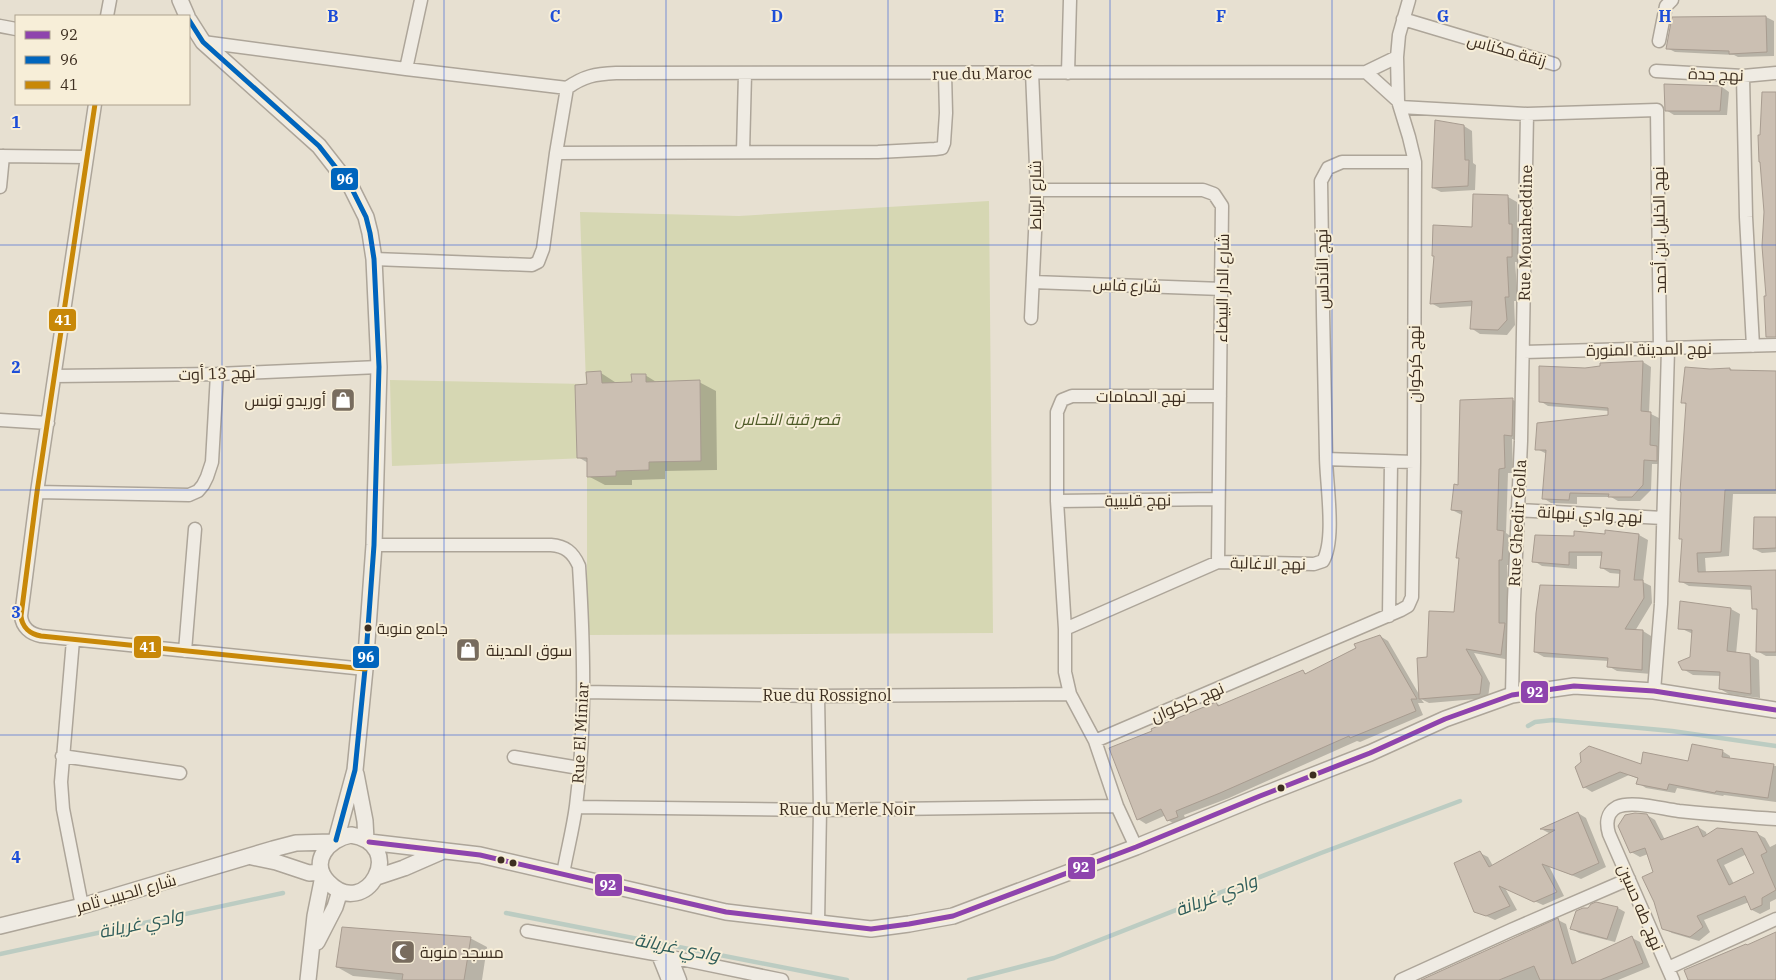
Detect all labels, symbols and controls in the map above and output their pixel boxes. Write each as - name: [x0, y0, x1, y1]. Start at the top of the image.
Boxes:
- text: B: [327, 6, 339, 26]
- text: C: [550, 6, 560, 26]
- text: D: [771, 6, 783, 26]
- text: E: [994, 6, 1004, 26]
- text: F: [1216, 6, 1226, 26]
- text: G: [1437, 6, 1449, 26]
- text: H: [1659, 6, 1672, 26]
- legend: [15, 15, 190, 105]
- text: 92: [60, 25, 78, 44]
- street label: زنقة مكناس: [1465, 29, 1549, 72]
- text: 96: [60, 50, 78, 69]
- street label: rue du Maroc: [932, 62, 1032, 84]
- street label: نهج جدة: [1688, 63, 1744, 87]
- text: 41: [60, 75, 78, 94]
- text: 1: [11, 112, 21, 132]
- street label: شارع الرباط: [1025, 160, 1047, 230]
- street label: Rue Mouaheddine: [1514, 165, 1536, 301]
- street label: نهج الخليل ابن أحمد: [1648, 166, 1672, 294]
- line badge: 96: [330, 167, 359, 191]
- text: 96: [337, 170, 353, 188]
- street label: نهج الأندلس: [1311, 229, 1335, 309]
- street label: شارع الدار البيضاء: [1211, 233, 1235, 343]
- street label: شارع فاس: [1092, 274, 1162, 298]
- line badge: 41: [48, 308, 77, 332]
- text: 41: [55, 311, 71, 329]
- street label: نهج كركوان: [1404, 325, 1426, 403]
- street label: نهج المدينة المنورة: [1586, 338, 1712, 362]
- text: 2: [11, 357, 21, 377]
- street label: نهج 13 أوت: [178, 362, 256, 386]
- street label: نهج الحمامات: [1096, 386, 1186, 408]
- shop icon: أوريدو تونس: [330, 387, 356, 413]
- place label: أوريدو تونس: [244, 390, 326, 411]
- park label: قصر قبة النحاس: [734, 409, 841, 429]
- street label: Rue Ghedir Golla: [1504, 459, 1530, 587]
- street label: نهج قليبية: [1105, 489, 1171, 513]
- street label: نهج وادي نبهانة: [1537, 501, 1643, 531]
- street label: نهج الاغالبة: [1230, 552, 1306, 576]
- text: 3: [11, 602, 21, 622]
- place label: جامع منوبة: [377, 619, 448, 640]
- marker: جامع منوبة: [363, 623, 373, 633]
- line badge: 41: [133, 635, 162, 659]
- shop icon: سوق المدينة: [455, 637, 481, 663]
- text: 41: [140, 638, 156, 656]
- place label: سوق المدينة: [486, 640, 572, 661]
- line badge: 96: [352, 645, 380, 669]
- text: 96: [358, 648, 374, 666]
- street label: نهج كركوان: [1147, 678, 1227, 728]
- line badge: 92: [1520, 680, 1549, 704]
- street label: Rue El Miniar: [567, 682, 593, 784]
- text: 92: [1527, 683, 1543, 701]
- street label: Rue du Rossignol: [762, 685, 892, 705]
- unlabelled marker: [1308, 770, 1318, 780]
- unlabelled marker: [1276, 783, 1286, 793]
- street label: Rue du Merle Noir: [779, 799, 915, 819]
- text: 4: [11, 847, 21, 867]
- unlabelled marker: [496, 855, 506, 865]
- line badge: 92: [1067, 856, 1096, 880]
- unlabelled marker: [508, 858, 518, 868]
- text: 92: [1073, 858, 1089, 876]
- street label: نهج طه حسين: [1612, 861, 1668, 954]
- water label: وادي غريانة: [1172, 868, 1262, 924]
- street label: شارع الحبيب ثامر: [73, 869, 179, 919]
- line badge: 92: [594, 873, 623, 897]
- text: 92: [600, 876, 616, 894]
- water label: وادي غريانة: [96, 903, 187, 946]
- water label: وادي غريانة: [632, 927, 723, 970]
- mosque icon: مسجد منوبة: [390, 939, 416, 965]
- place label: مسجد منوبة: [420, 942, 504, 962]

